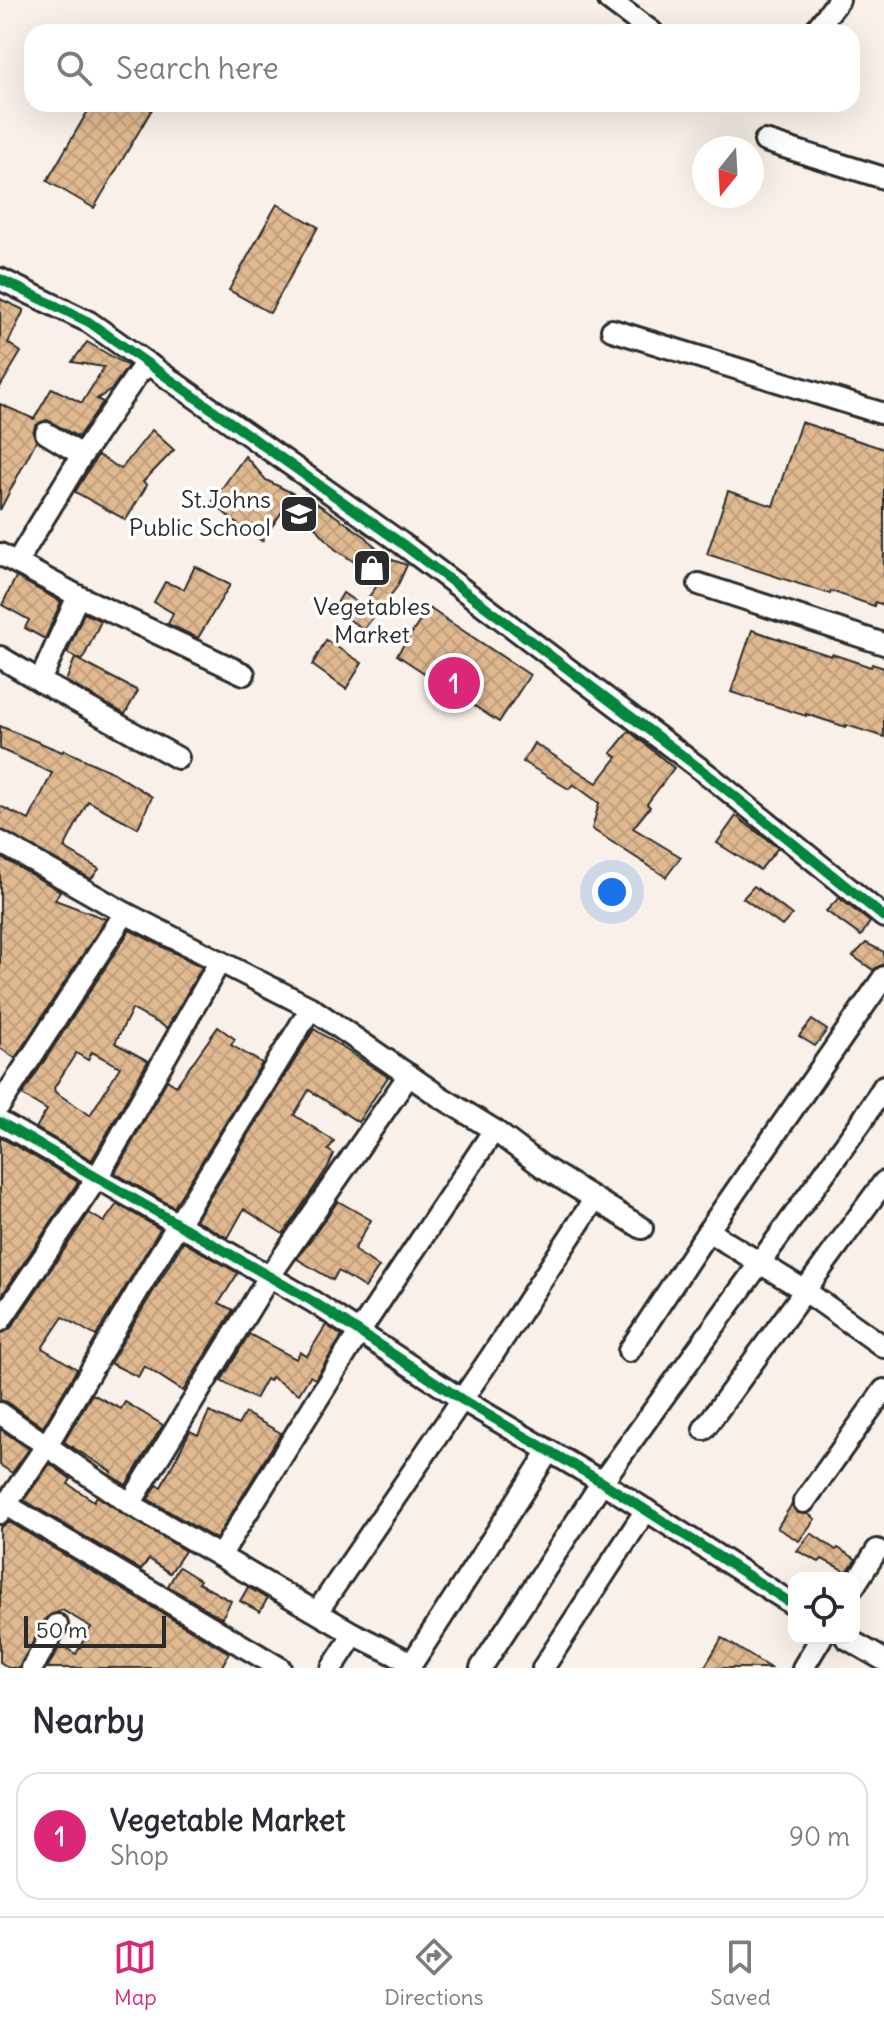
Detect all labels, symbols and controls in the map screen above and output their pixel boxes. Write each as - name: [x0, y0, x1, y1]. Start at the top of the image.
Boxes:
- search box: [24, 24, 860, 112]
- icon: search: [52, 46, 96, 90]
- text: Search here: [116, 49, 279, 87]
- north arrow: [692, 136, 764, 208]
- place label: St.Johns Public School: [129, 484, 271, 542]
- school or university icon: St.Johns Public School: [278, 493, 320, 535]
- shop icon: Vegetables Market: [351, 547, 393, 589]
- place label: Vegetables Market: [313, 591, 431, 649]
- pin: 1: [428, 653, 480, 713]
- your location: [592, 872, 632, 912]
- map controls: [788, 1572, 860, 1644]
- button: locate: [788, 1572, 860, 1644]
- scale bar: [24, 1612, 166, 1648]
- text: 50 m: [36, 1616, 88, 1644]
- text: Nearby: [32, 1699, 145, 1742]
- text: Vegetable Market: [110, 1801, 345, 1839]
- text: 1: [55, 1820, 65, 1853]
- text: 90 m: [789, 1820, 850, 1853]
- text: Shop: [110, 1839, 169, 1872]
- tab: Map: [113, 1935, 157, 2011]
- tab: Directions: [384, 1935, 484, 2011]
- tab: Saved: [710, 1935, 771, 2011]

